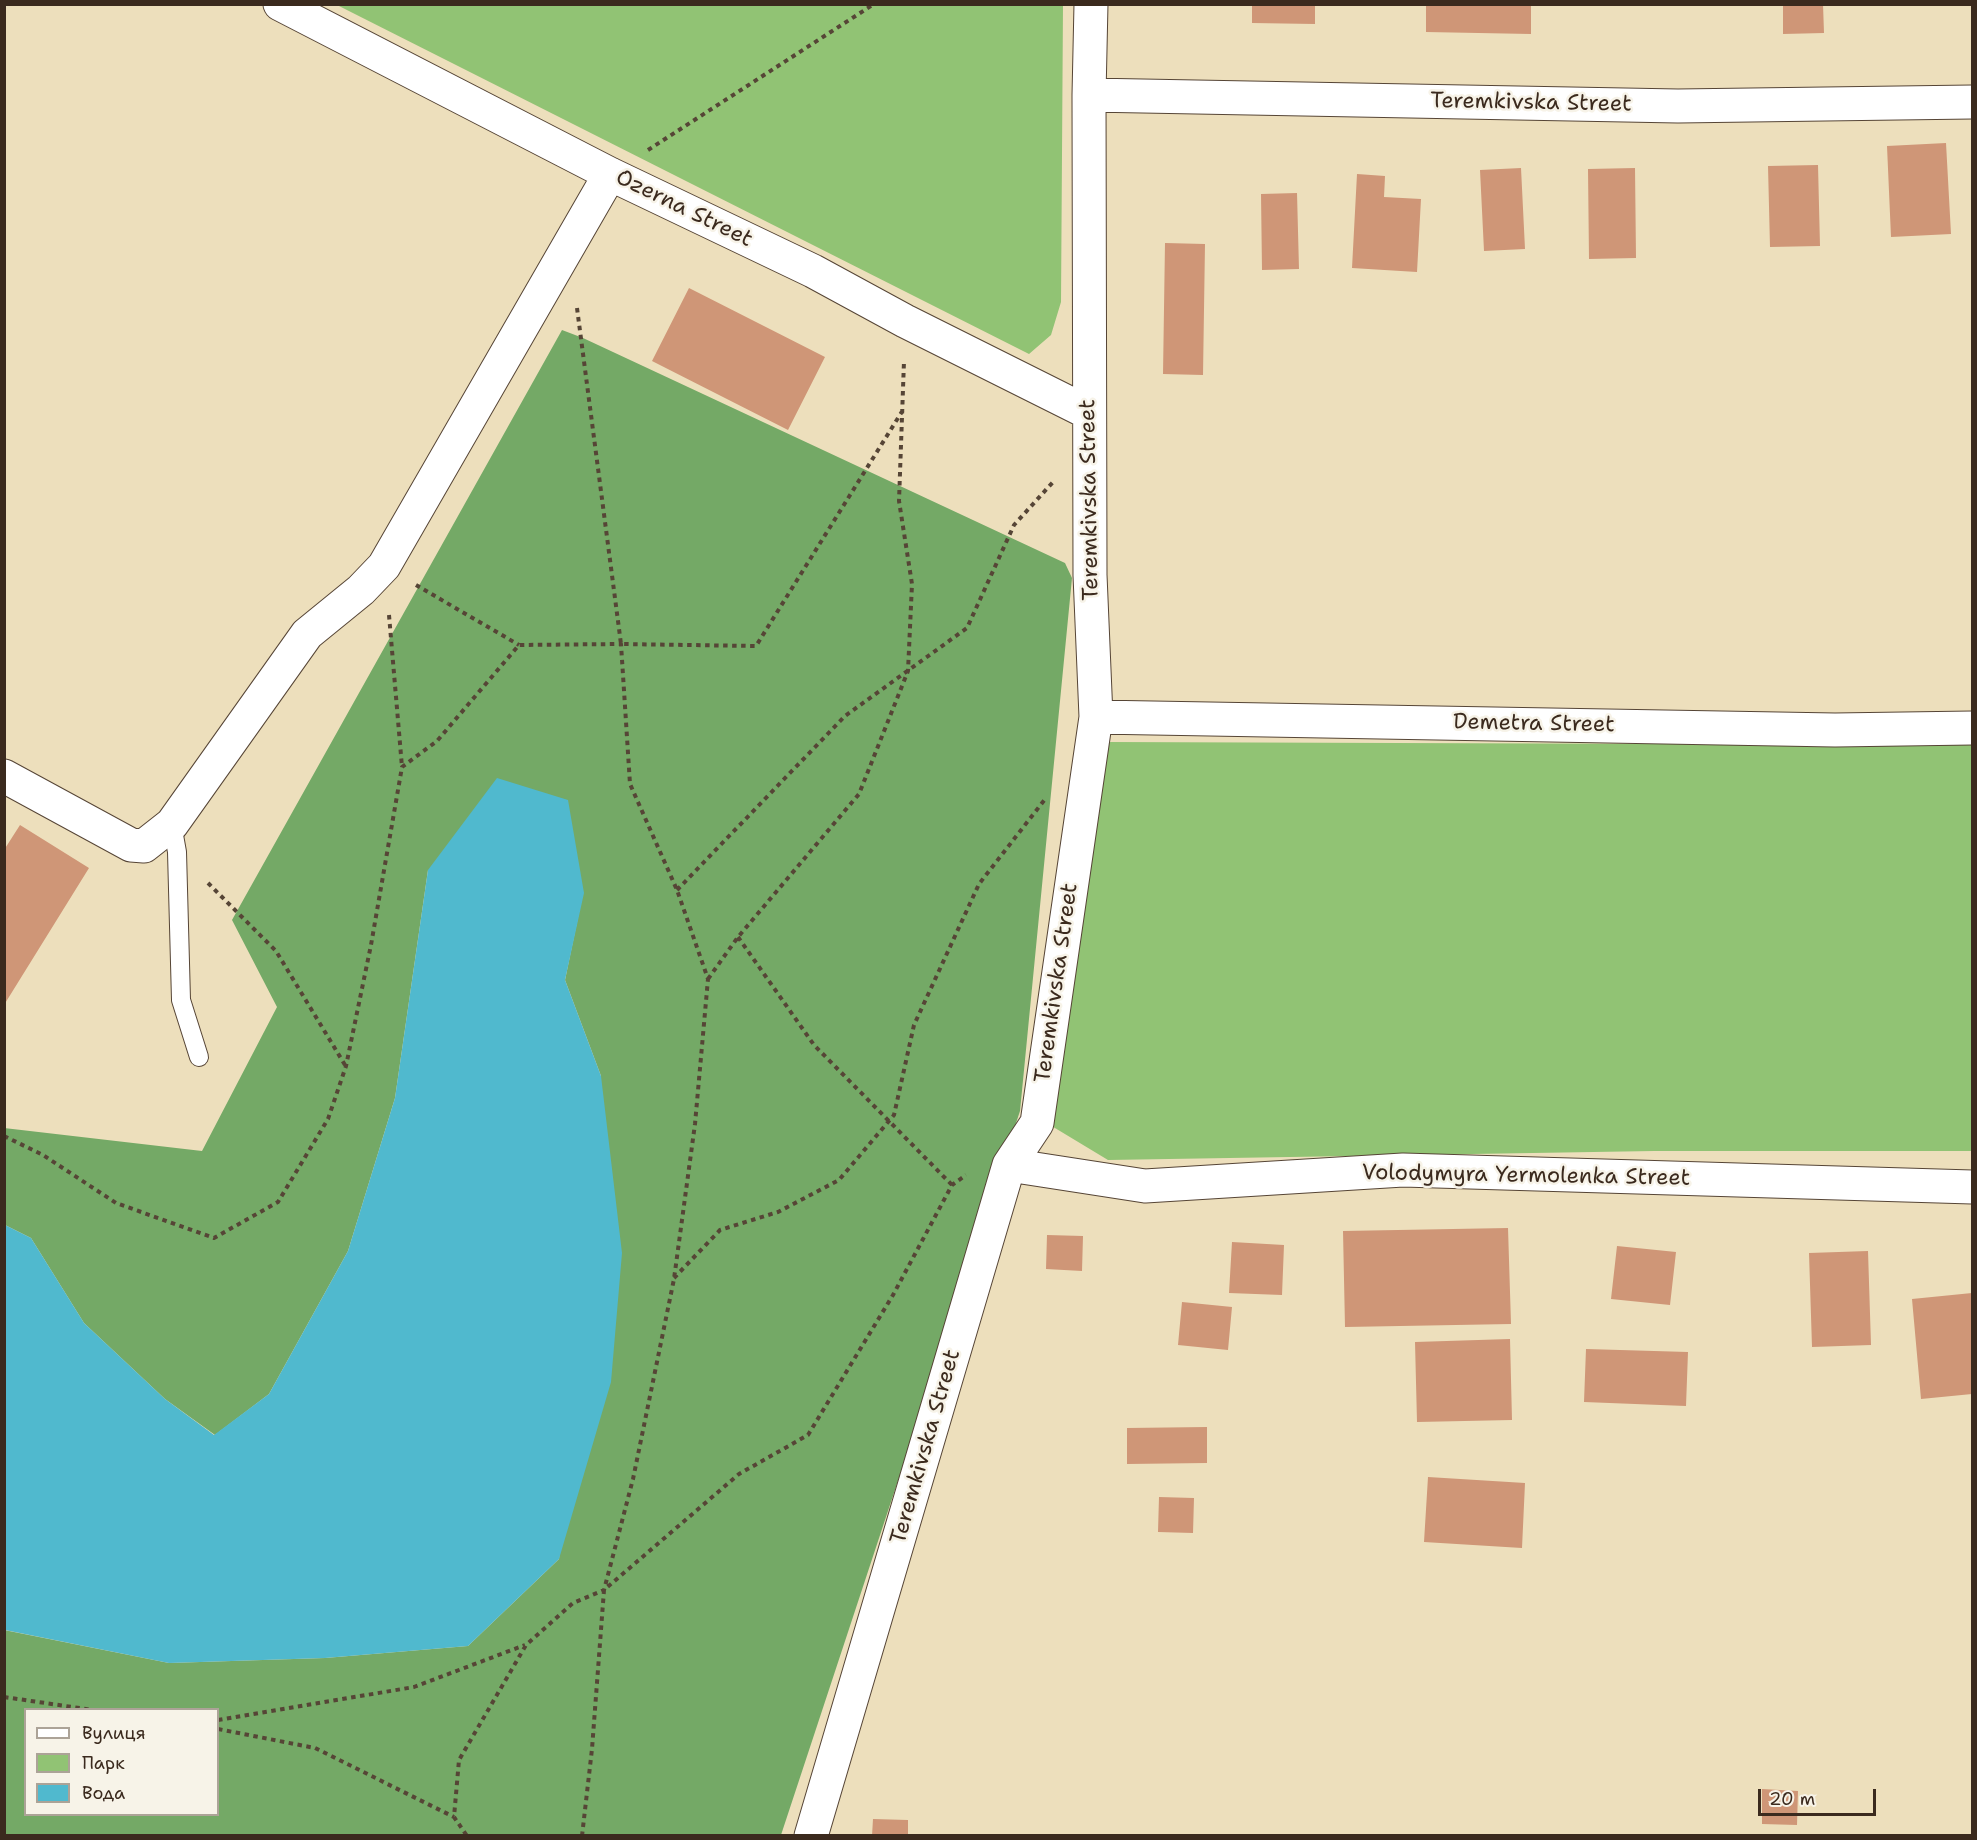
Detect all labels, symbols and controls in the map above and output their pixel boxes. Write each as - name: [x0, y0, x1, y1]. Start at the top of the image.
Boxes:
- street label: Teremkivska Street: [1430, 88, 1632, 118]
- street label: Ozerna Street: [611, 165, 757, 253]
- street label: Teremkivska Street: [1075, 399, 1105, 601]
- street label: Demetra Street: [1453, 709, 1615, 739]
- street label: Teremkivska Street: [1030, 881, 1084, 1085]
- street label: Volodymyra Yermolenka Street: [1362, 1160, 1690, 1192]
- street label: Teremkivska Street: [886, 1347, 966, 1547]
- legend: [24, 1708, 219, 1816]
- text: Вулиця: [82, 1721, 146, 1745]
- text: Парк: [82, 1751, 125, 1775]
- scale bar: [1761, 1777, 1880, 1815]
- text: Вода: [82, 1781, 125, 1805]
- text: 20 m: [1769, 1787, 1815, 1811]

